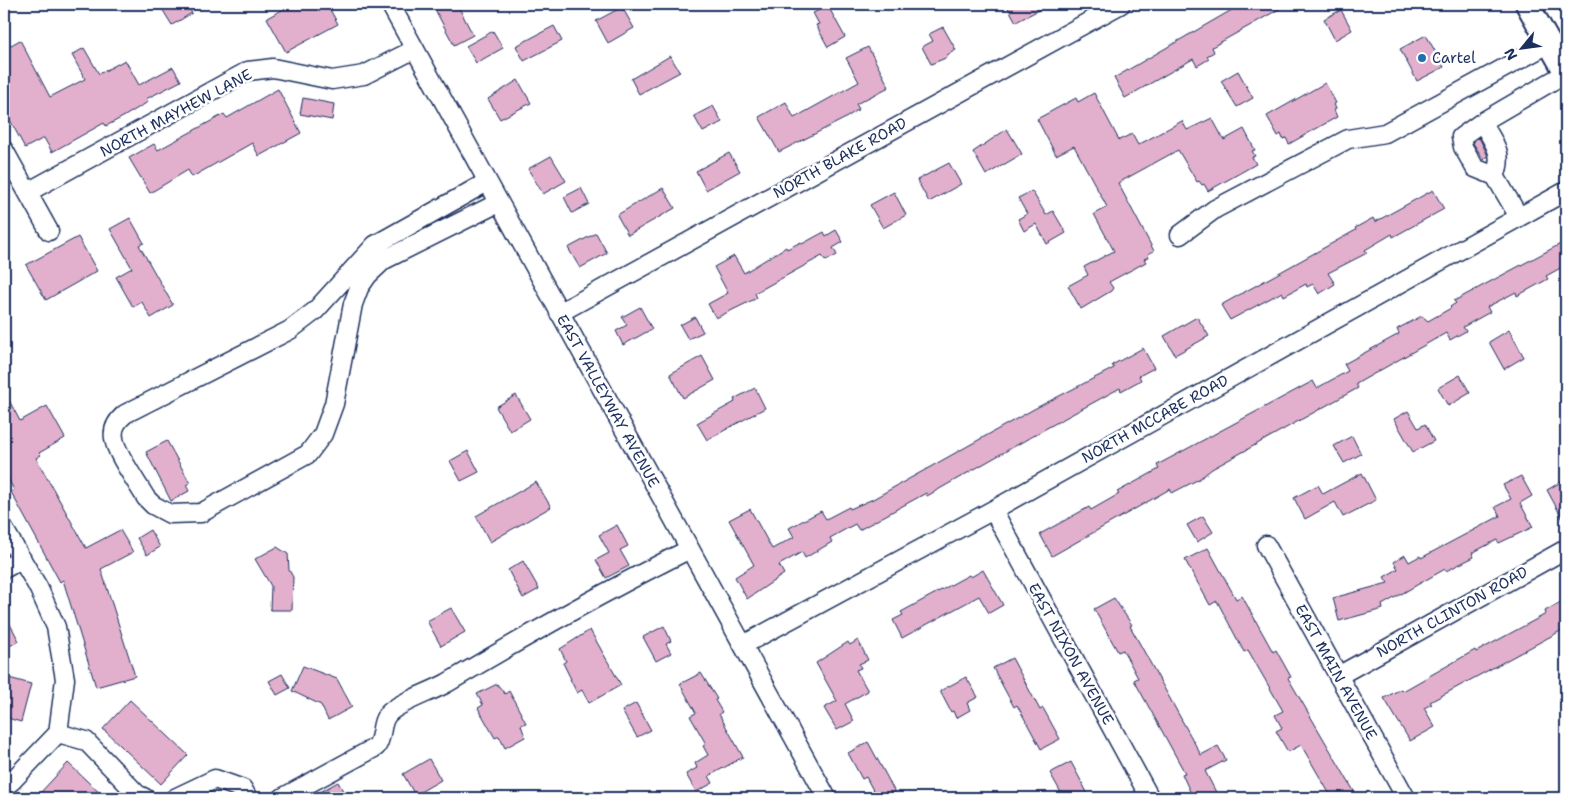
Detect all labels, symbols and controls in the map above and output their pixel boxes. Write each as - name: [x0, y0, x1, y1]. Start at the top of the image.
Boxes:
- north arrow: [1498, 22, 1548, 72]
- text: N: [1500, 45, 1521, 64]
- place label: Cartel: [1432, 48, 1476, 68]
- marker: Cartel: [1416, 52, 1428, 64]
- street label: NORTH MAYHEW LANE: [96, 64, 256, 162]
- street label: NORTH BLAKE ROAD: [770, 113, 911, 203]
- street label: EAST VALLEYWAY AVENUE: [552, 311, 664, 491]
- street label: NORTH MCCABE ROAD: [1078, 370, 1232, 468]
- street label: NORTH CLINTON ROAD: [1373, 562, 1531, 662]
- street label: EAST NIXON AVENUE: [1024, 579, 1118, 729]
- street label: EAST MAIN AVENUE: [1290, 601, 1382, 743]

